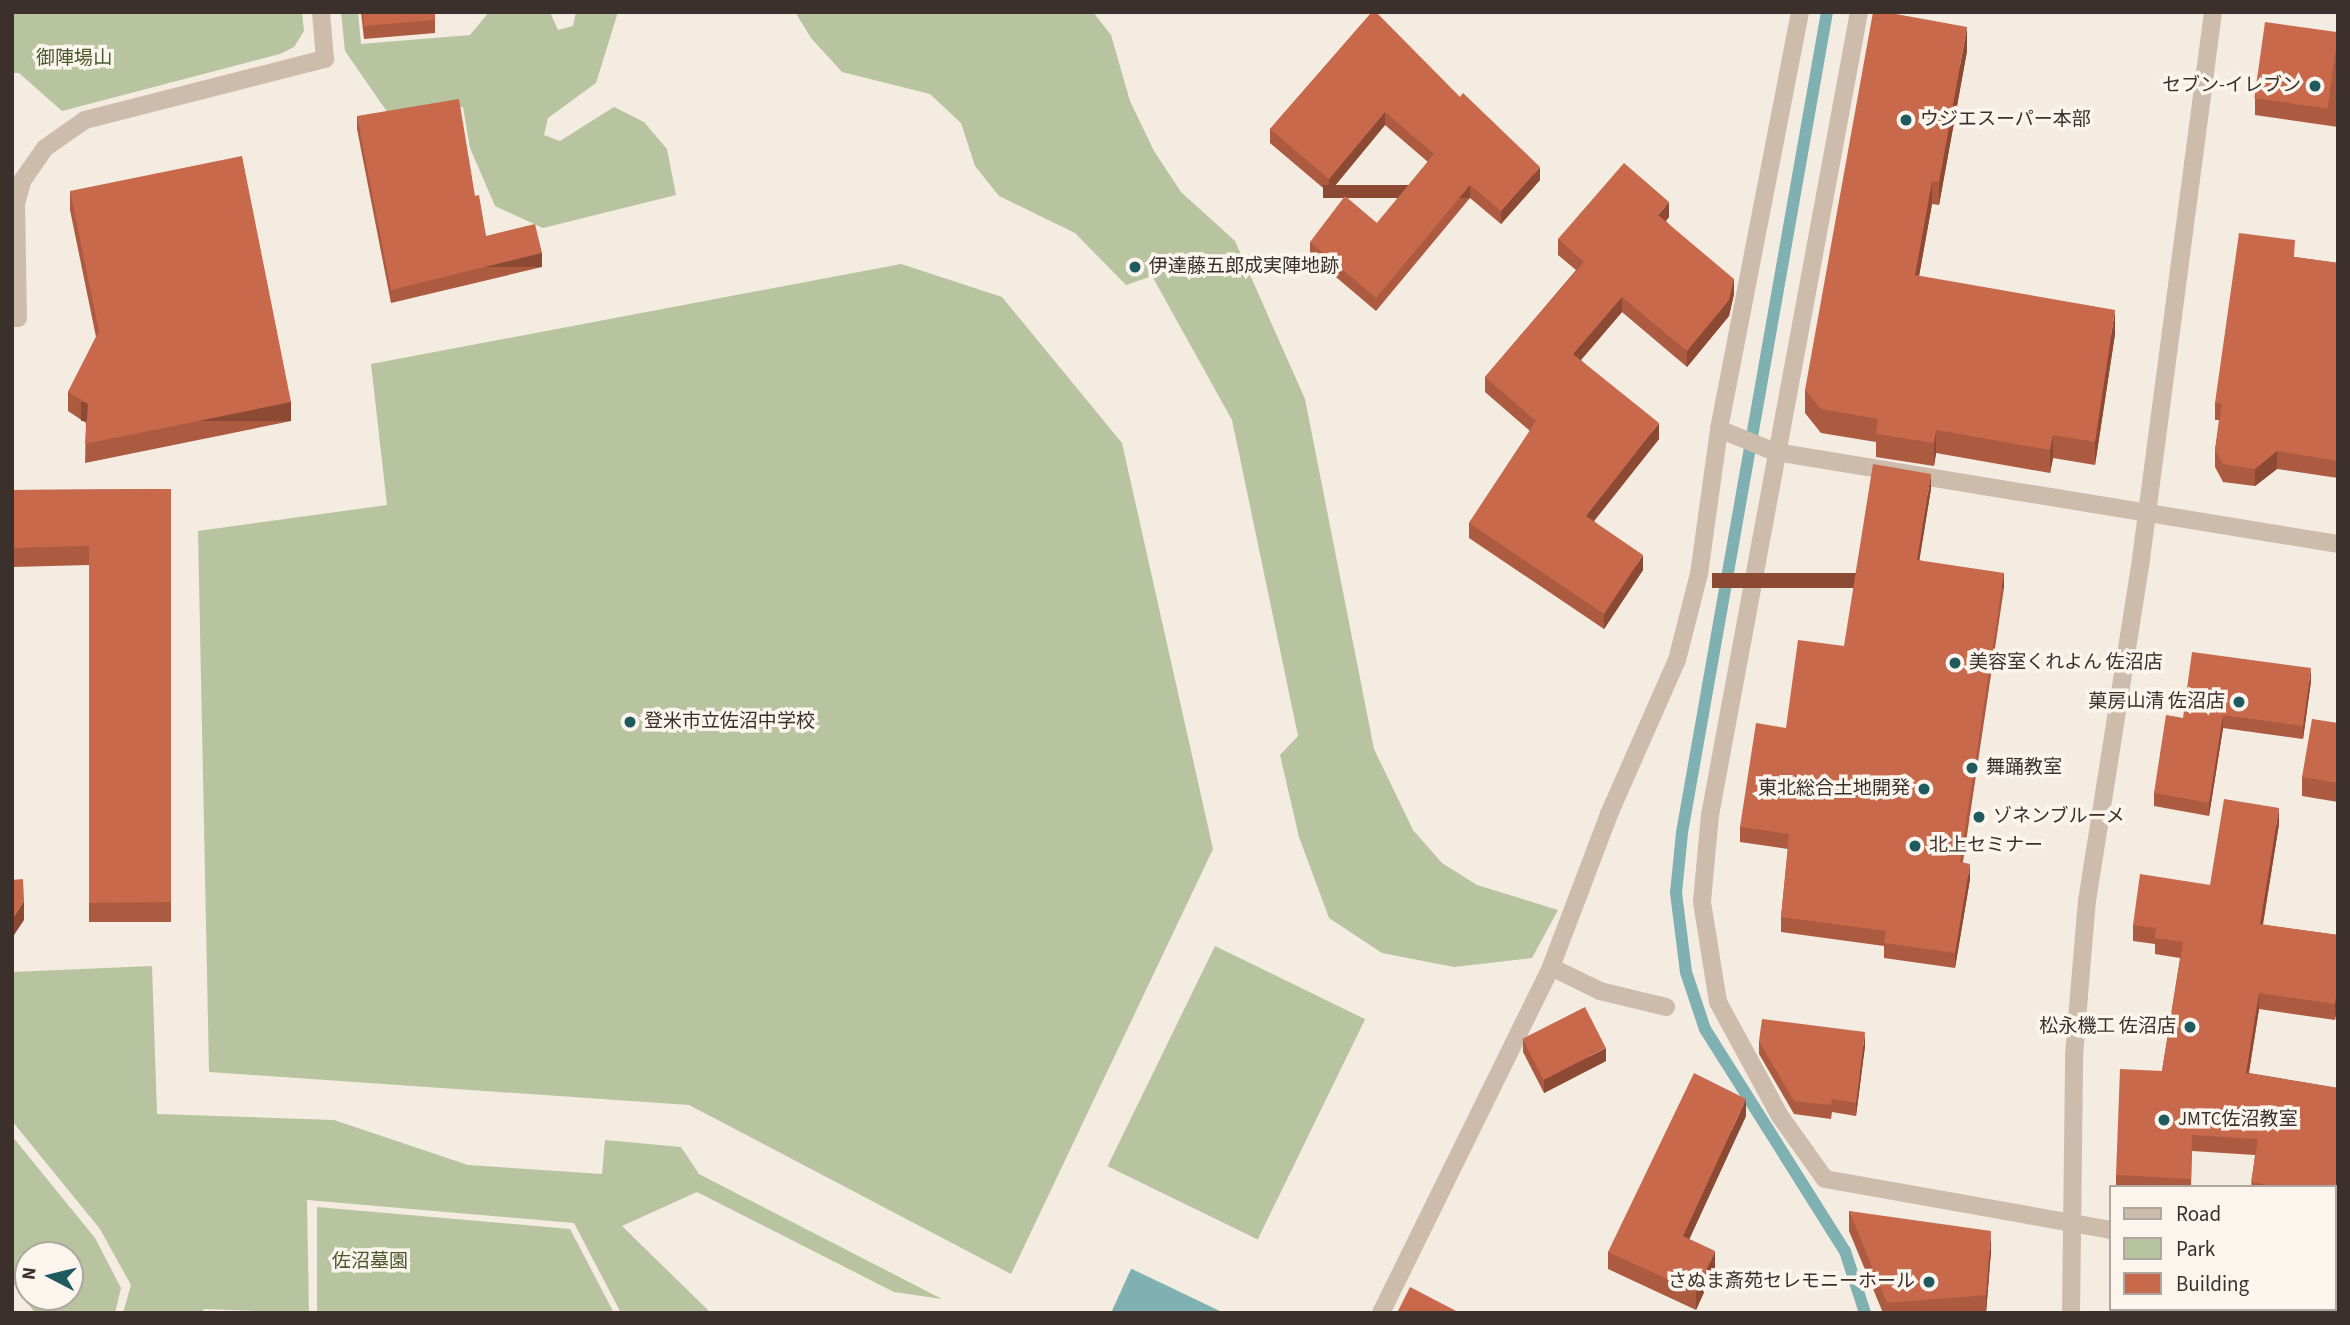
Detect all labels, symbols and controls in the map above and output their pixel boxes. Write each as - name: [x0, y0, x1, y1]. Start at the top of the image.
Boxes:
- park label: 御陣場山: [36, 48, 112, 70]
- place label: セブン-イレブン: [2162, 75, 2301, 97]
- marker: セブン-イレブン: [2307, 78, 2323, 94]
- place label: ウジエスーパー本部: [1920, 109, 2091, 131]
- marker: ウジエスーパー本部: [1898, 112, 1914, 128]
- place label: 伊達藤五郎成実陣地跡: [1149, 256, 1339, 278]
- marker: 伊達藤五郎成実陣地跡: [1127, 259, 1143, 275]
- place label: 美容室くれよん 佐沼店: [1969, 652, 2163, 674]
- marker: 美容室くれよん 佐沼店: [1947, 655, 1963, 671]
- place label: 菓房山清 佐沼店: [2088, 691, 2225, 713]
- marker: 菓房山清 佐沼店: [2231, 694, 2247, 710]
- place label: 登米市立佐沼中学校: [644, 711, 815, 733]
- marker: 登米市立佐沼中学校: [622, 714, 638, 730]
- place label: 舞踊教室: [1986, 757, 2062, 779]
- marker: 舞踊教室: [1964, 760, 1980, 776]
- place label: 東北総合土地開発: [1758, 778, 1910, 800]
- marker: 東北総合土地開発: [1916, 781, 1932, 797]
- place label: ゾネンブルーメ: [1993, 806, 2126, 828]
- marker: ゾネンブルーメ: [1971, 809, 1987, 825]
- place label: 北上セミナー: [1929, 835, 2043, 857]
- marker: 北上セミナー: [1907, 838, 1923, 854]
- place label: 松永機工 佐沼店: [2039, 1016, 2176, 1038]
- marker: 松永機工 佐沼店: [2182, 1019, 2198, 1035]
- place label: JMTC佐沼教室: [2178, 1109, 2297, 1131]
- marker: JMTC佐沼教室: [2156, 1112, 2172, 1128]
- legend: [2108, 1185, 2336, 1311]
- text: Road: [2176, 1199, 2221, 1229]
- text: Park: [2176, 1234, 2215, 1264]
- north arrow: [14, 1241, 84, 1311]
- park label: 佐沼墓園: [332, 1251, 408, 1273]
- text: N: [15, 1266, 44, 1282]
- text: Building: [2176, 1269, 2249, 1299]
- place label: さぬま斎苑セレモニーホール: [1668, 1271, 1915, 1293]
- marker: さぬま斎苑セレモニーホール: [1921, 1274, 1937, 1290]

